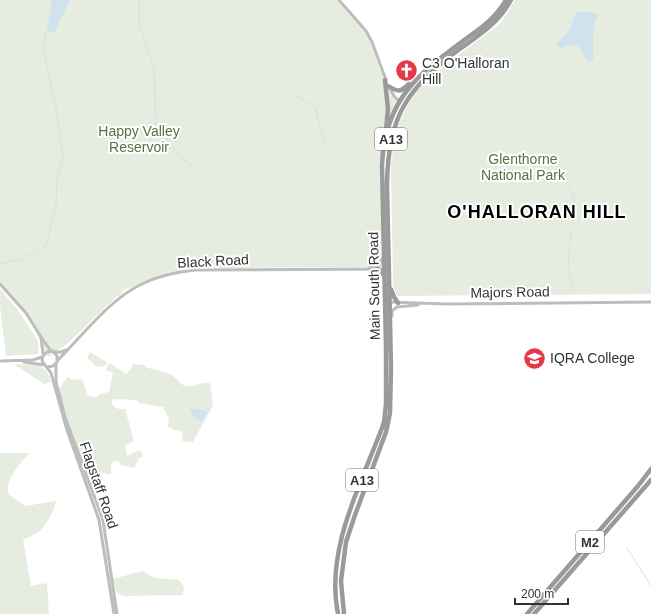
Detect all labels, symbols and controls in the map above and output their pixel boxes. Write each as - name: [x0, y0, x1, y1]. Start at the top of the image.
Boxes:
- place label: C3 O'Halloran Hill: [422, 55, 510, 87]
- church icon: C3 O'Halloran Hill: [393, 58, 419, 84]
- park label: Happy Valley Reservoir: [98, 123, 180, 155]
- road number: A13: [375, 128, 407, 150]
- park label: Glenthorne National Park: [481, 151, 566, 183]
- district label: O'HALLORAN HILL: [447, 202, 627, 222]
- street label: Main South Road: [365, 232, 383, 340]
- street label: Black Road: [177, 251, 249, 271]
- street label: Majors Road: [470, 283, 550, 301]
- school or university icon: IQRA College: [521, 345, 547, 371]
- place label: IQRA College: [550, 350, 635, 366]
- street label: Flagstaff Road: [77, 439, 121, 531]
- road number: A13: [346, 469, 378, 491]
- road number: M2: [576, 531, 604, 553]
- scale bar: [515, 580, 568, 606]
- text: 200 m: [521, 587, 554, 601]

